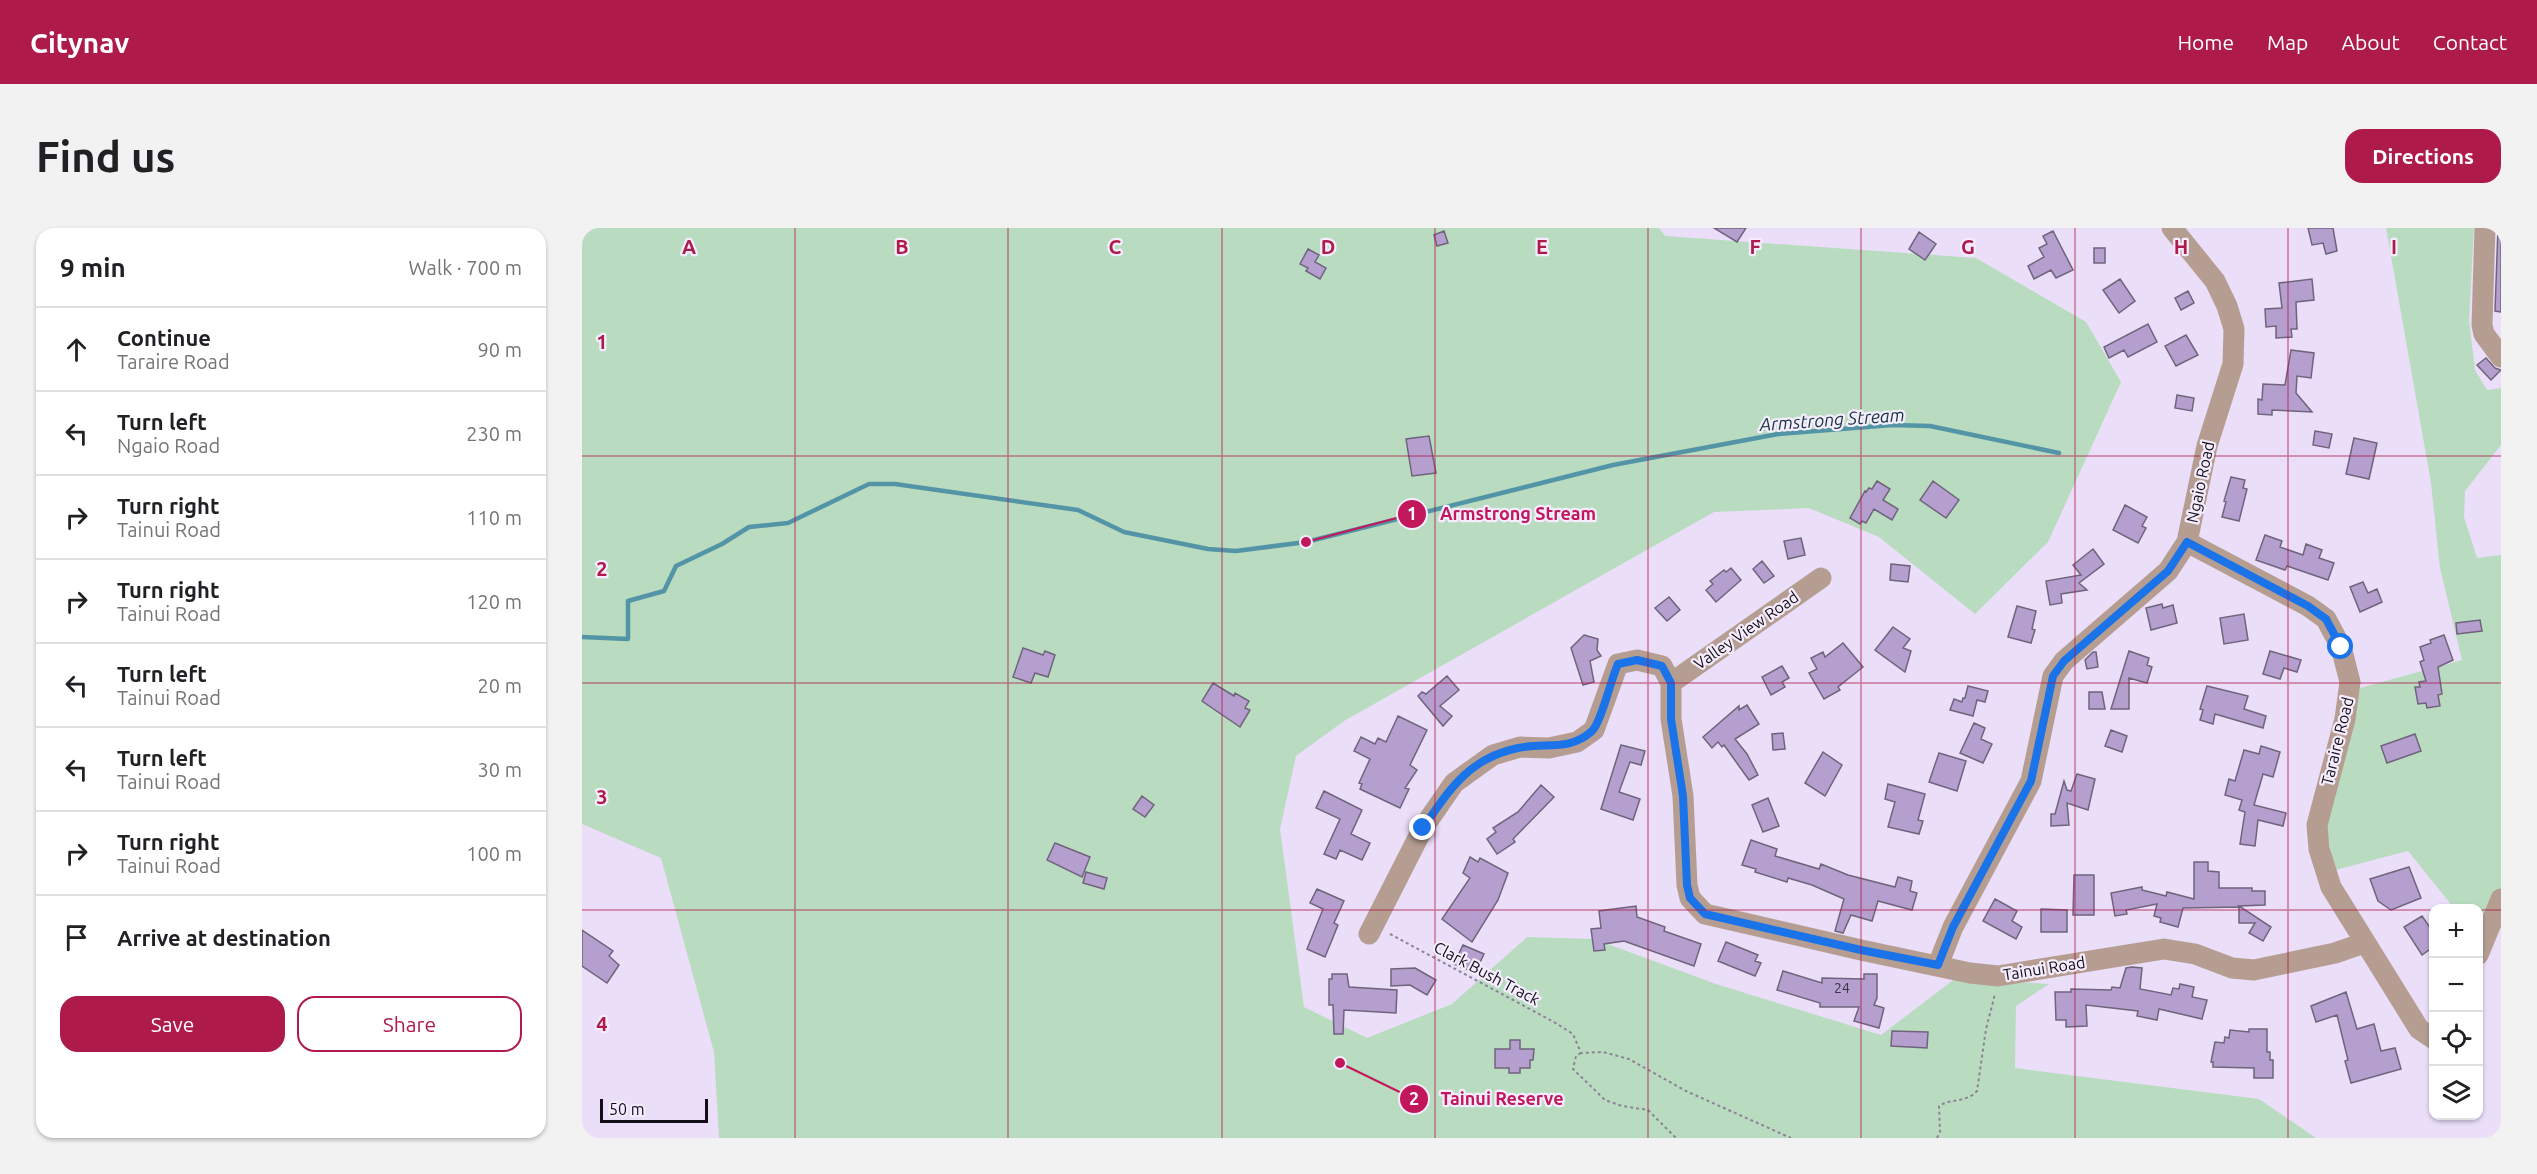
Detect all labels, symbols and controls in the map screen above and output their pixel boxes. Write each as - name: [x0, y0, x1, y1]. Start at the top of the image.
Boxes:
- text: Citynav: [30, 27, 129, 58]
- text: Home: [2177, 30, 2234, 54]
- text: Map: [2267, 30, 2308, 54]
- text: About: [2341, 30, 2400, 54]
- text: Contact: [2433, 30, 2507, 54]
- button: Directions: [2345, 129, 2501, 183]
- text: Find us: [36, 133, 175, 180]
- text: A: [682, 235, 696, 258]
- text: B: [895, 235, 909, 258]
- text: C: [1109, 235, 1122, 258]
- text: D: [1321, 235, 1335, 258]
- text: E: [1536, 235, 1548, 258]
- text: F: [1749, 235, 1761, 258]
- text: G: [1961, 235, 1975, 258]
- text: H: [2174, 235, 2188, 258]
- text: I: [2391, 235, 2397, 258]
- text: 9 min: [60, 253, 126, 282]
- text: Walk · 700 m: [409, 256, 522, 279]
- text: Continue: [117, 325, 211, 350]
- text: 1: [596, 330, 608, 353]
- icon: ahead: [60, 333, 93, 366]
- text: 90 m: [478, 338, 522, 361]
- text: Taraire Road: [117, 350, 230, 373]
- water label: Armstrong Stream: [1758, 404, 1905, 434]
- text: Turn left: [117, 409, 207, 434]
- icon: left: [60, 417, 93, 450]
- text: 230 m: [466, 422, 522, 445]
- text: Ngaio Road: [117, 434, 220, 457]
- street label: Ngaio Road: [2183, 440, 2217, 524]
- text: Turn right: [117, 493, 219, 518]
- callout: Armstrong Stream: [1397, 496, 1608, 532]
- icon: right: [60, 501, 93, 534]
- text: 1: [1407, 503, 1417, 523]
- text: Armstrong Stream: [1440, 503, 1596, 523]
- text: 110 m: [466, 506, 522, 529]
- text: Tainui Road: [117, 518, 221, 541]
- text: 2: [596, 557, 608, 580]
- text: Turn right: [117, 577, 219, 602]
- icon: right: [60, 585, 93, 618]
- street label: Valley View Road: [1690, 587, 1802, 673]
- text: 120 m: [466, 590, 522, 613]
- text: Tainui Road: [117, 602, 221, 625]
- route start: [2327, 633, 2353, 659]
- text: Turn left: [117, 661, 207, 686]
- icon: left: [60, 669, 93, 702]
- text: 20 m: [478, 674, 522, 697]
- text: Tainui Road: [117, 686, 221, 709]
- street label: Taraire Road: [2317, 695, 2357, 787]
- text: Turn left: [117, 745, 207, 770]
- icon: left: [60, 753, 93, 786]
- text: 30 m: [478, 758, 522, 781]
- text: Tainui Road: [117, 770, 221, 793]
- text: 3: [596, 785, 608, 808]
- route end: [1409, 814, 1435, 840]
- text: Turn right: [117, 829, 219, 854]
- icon: right: [60, 837, 93, 870]
- text: 100 m: [466, 842, 522, 865]
- text: Tainui Road: [117, 854, 221, 877]
- map controls: [2429, 904, 2483, 1120]
- button: +: [2429, 904, 2483, 958]
- icon: arrive: [60, 921, 93, 954]
- text: Arrive at destination: [117, 925, 331, 950]
- street label: Clark Bush Track: [1431, 938, 1543, 1008]
- street label: Tainui Road: [2002, 953, 2086, 983]
- button: −: [2429, 958, 2483, 1012]
- house number: 24: [1834, 980, 1850, 996]
- button: Save: [60, 996, 285, 1052]
- button: Share: [297, 996, 522, 1052]
- text: 4: [596, 1012, 608, 1035]
- button: locate: [2429, 1012, 2483, 1066]
- button: layers: [2429, 1066, 2483, 1120]
- callout: Tainui Reserve: [1399, 1081, 1576, 1117]
- text: 2: [1409, 1088, 1419, 1108]
- text: Tainui Reserve: [1440, 1088, 1564, 1108]
- scale bar: [600, 1096, 708, 1124]
- text: 50 m: [609, 1100, 645, 1118]

